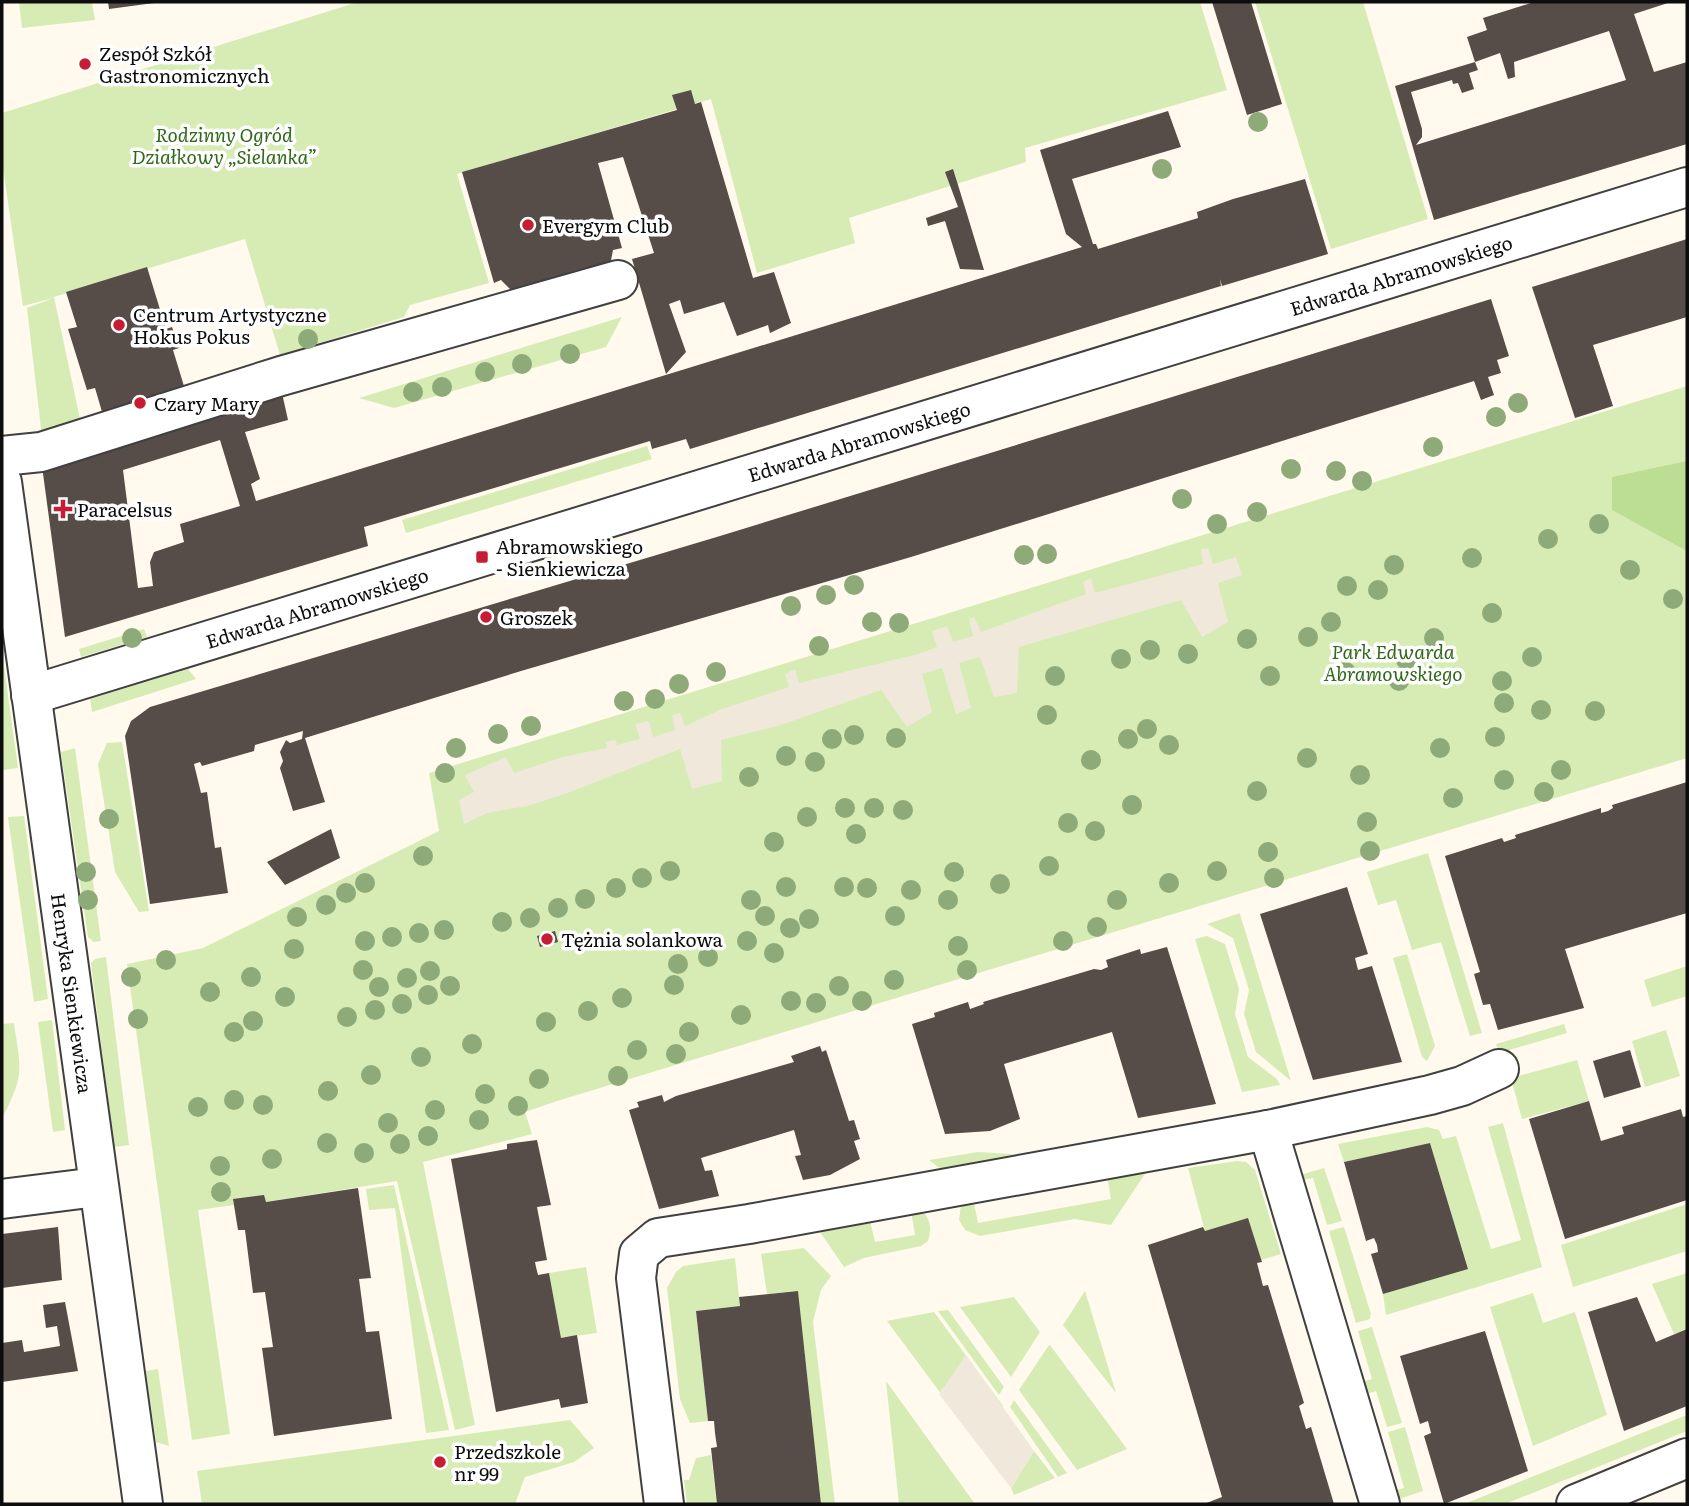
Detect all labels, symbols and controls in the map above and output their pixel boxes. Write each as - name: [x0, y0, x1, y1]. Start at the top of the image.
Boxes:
- place label: Zespół Szkół Gastronomicznych: [99, 39, 270, 89]
- marker: Zespół Szkół Gastronomicznych: [77, 56, 93, 72]
- park label: Rodzinny Ogród Działkowy „Sielanka”: [132, 120, 316, 170]
- place label: Evergym Club: [542, 211, 669, 239]
- marker: Evergym Club: [520, 217, 536, 233]
- street label: Edwarda Abramowskiego: [1286, 227, 1516, 322]
- place label: Centrum Artystyczne Hokus Pokus: [133, 300, 327, 350]
- marker: Centrum Artystyczne Hokus Pokus: [111, 317, 127, 333]
- place label: Czary Mary: [154, 389, 259, 417]
- street label: Edwarda Abramowskiego: [744, 394, 974, 488]
- marker: Czary Mary: [132, 395, 148, 411]
- place label: Paracelsus: [77, 495, 172, 523]
- marker: Paracelsus: [55, 501, 71, 517]
- place label: Abramowskiego - Sienkiewicza: [496, 532, 643, 582]
- marker: Abramowskiego - Sienkiewicza: [474, 549, 490, 565]
- street label: Edwarda Abramowskiego: [202, 560, 432, 655]
- place label: Groszek: [500, 603, 573, 631]
- marker: Groszek: [478, 609, 494, 625]
- park label: Park Edwarda Abramowskiego: [1324, 637, 1462, 687]
- street label: Henryka Sienkiewicza: [45, 891, 100, 1096]
- place label: Tężnia solankowa: [561, 925, 724, 953]
- marker: Tężnia solankowa: [539, 931, 555, 947]
- place label: Przedszkole nr 99: [454, 1437, 561, 1487]
- marker: Przedszkole nr 99: [432, 1454, 448, 1470]

